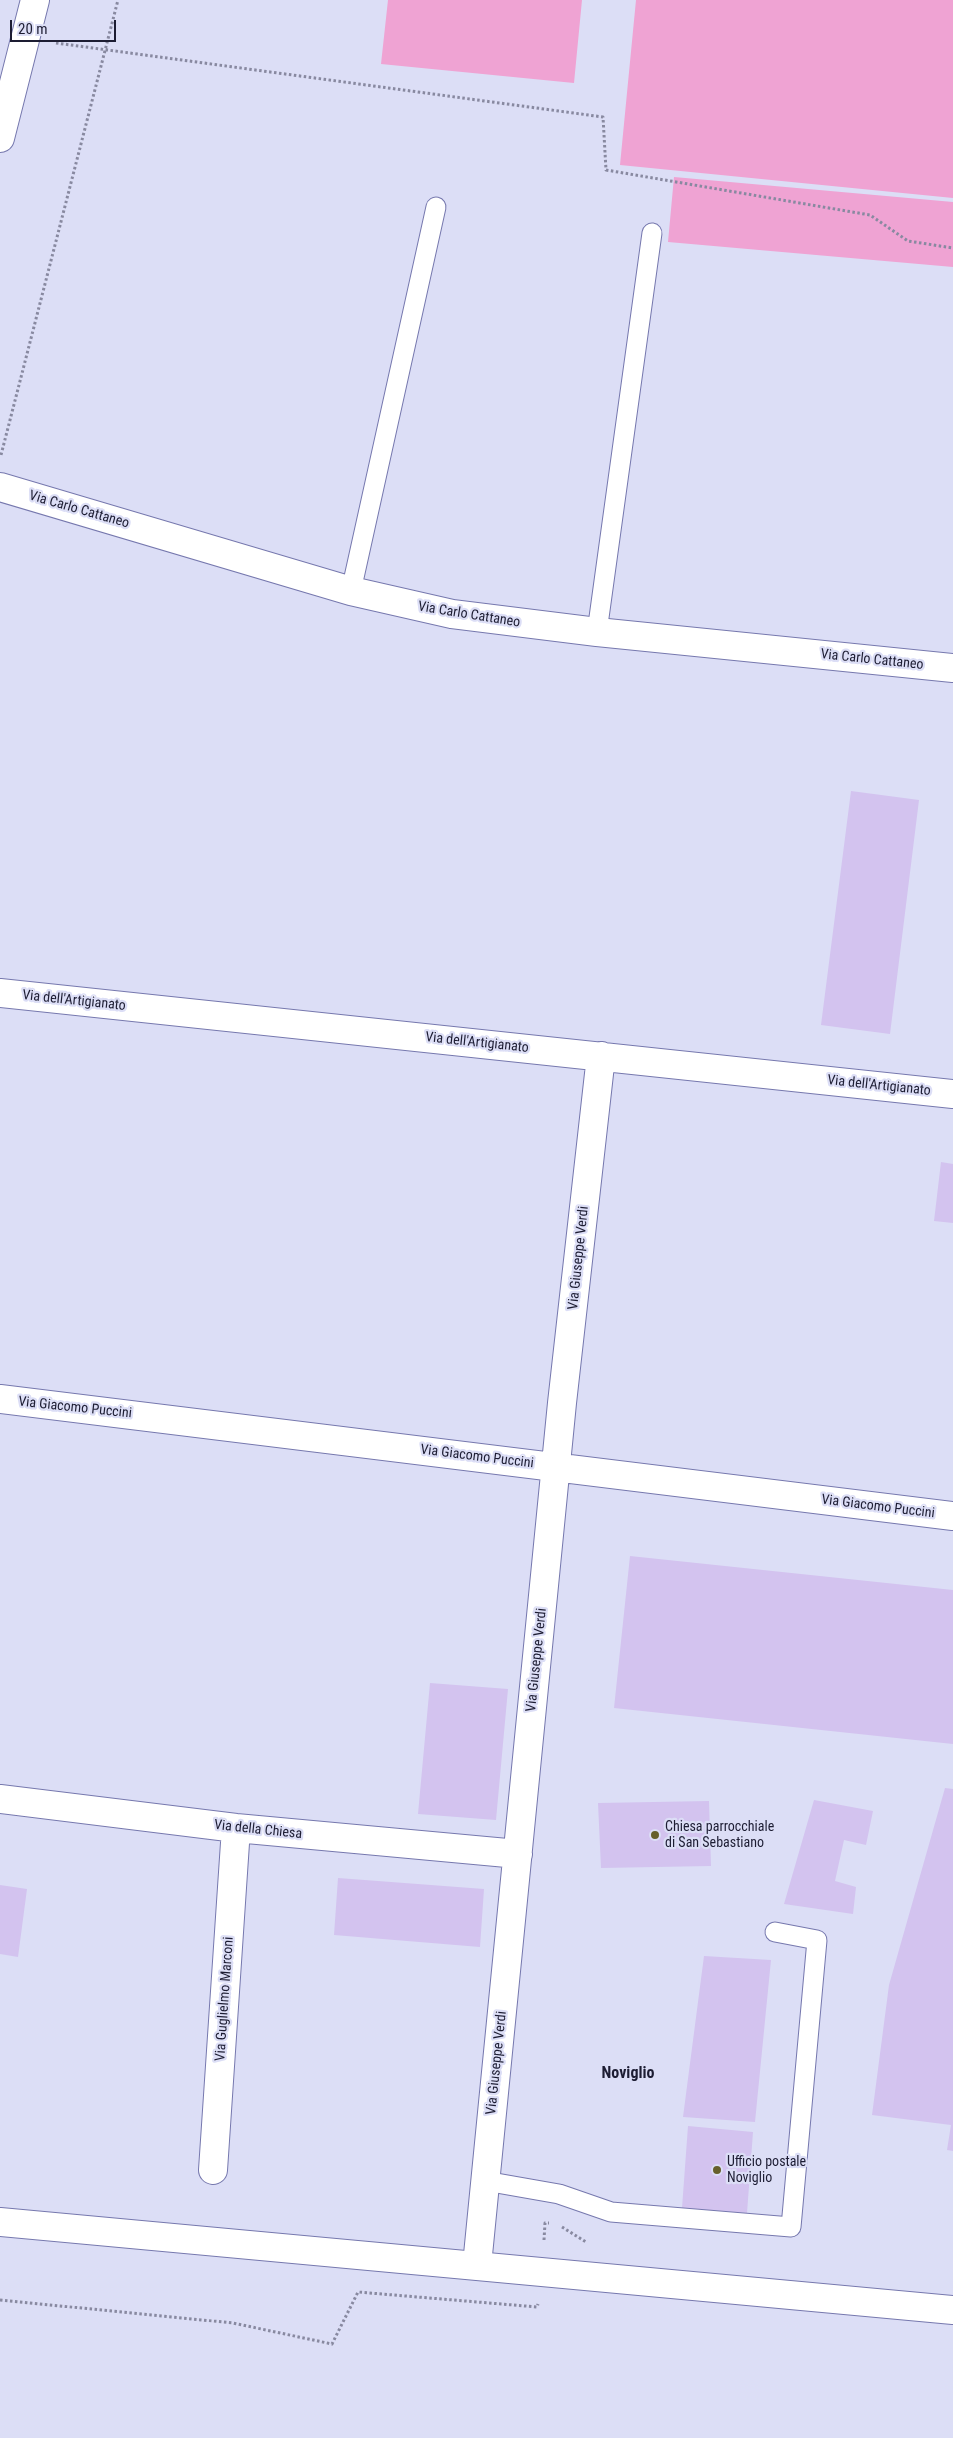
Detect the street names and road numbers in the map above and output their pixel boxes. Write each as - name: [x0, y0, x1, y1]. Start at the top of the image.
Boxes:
- street label: Via Carlo Cattaneo: [27, 488, 131, 532]
- street label: Via Carlo Cattaneo: [417, 599, 521, 631]
- street label: Via Carlo Cattaneo: [820, 646, 924, 674]
- street label: Via dell'Artigianato: [21, 987, 127, 1015]
- street label: Via dell'Artigianato: [424, 1029, 530, 1057]
- street label: Via dell'Artigianato: [826, 1072, 932, 1100]
- street label: Via Giuseppe Verdi: [565, 1205, 593, 1311]
- street label: Via Giacomo Puccini: [17, 1394, 133, 1422]
- street label: Via Giacomo Puccini: [419, 1442, 535, 1472]
- street label: Via Giacomo Puccini: [820, 1492, 936, 1522]
- street label: Via Giuseppe Verdi: [523, 1607, 551, 1713]
- street label: Via della Chiesa: [213, 1817, 303, 1843]
- street label: Via Guglielmo Marconi: [212, 1936, 238, 2062]
- street label: Via Giuseppe Verdi: [483, 2010, 511, 2116]

